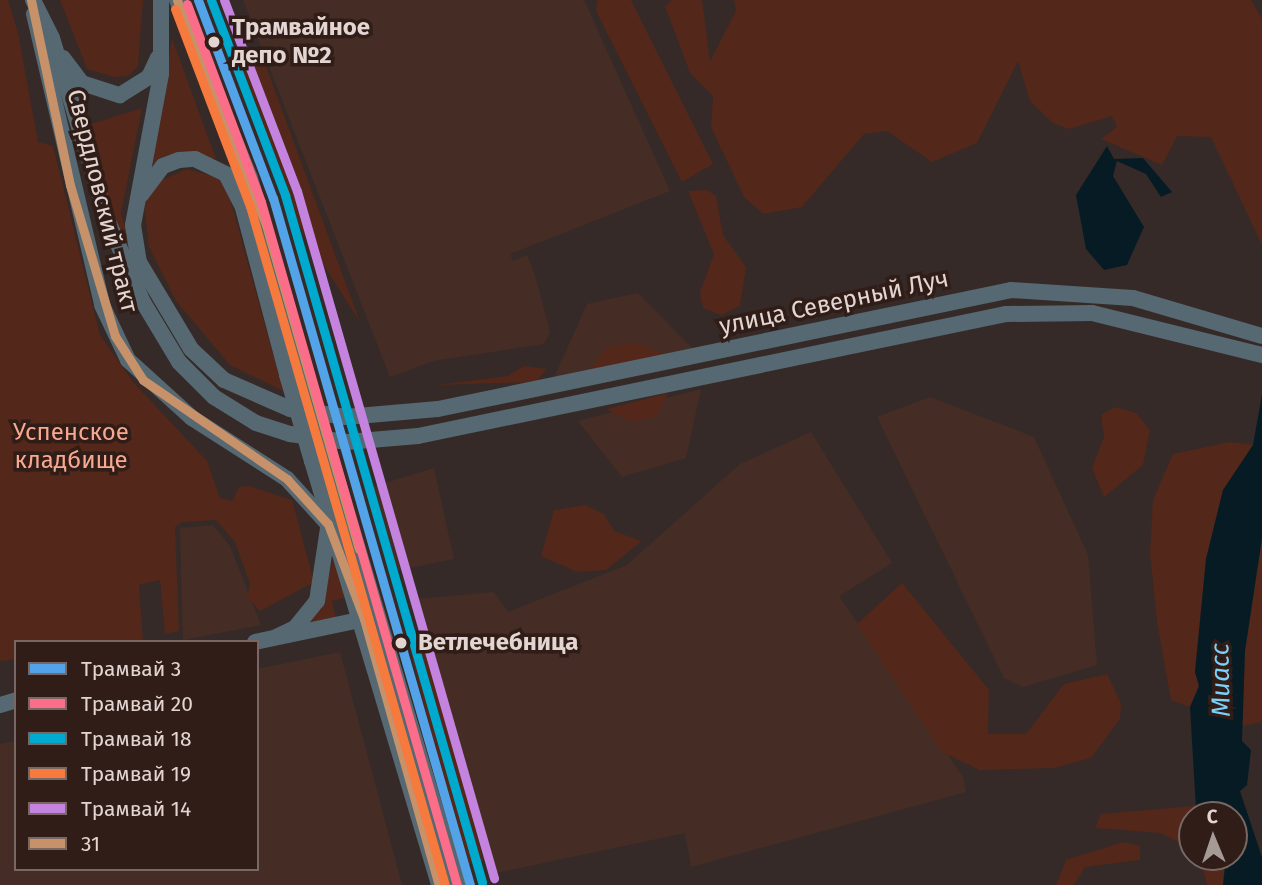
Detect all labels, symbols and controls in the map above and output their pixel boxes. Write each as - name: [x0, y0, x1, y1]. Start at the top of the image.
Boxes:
- place label: Трамвайное депо №2: [232, 14, 370, 70]
- marker: Трамвайное депо №2: [203, 31, 225, 53]
- street label: Свердловский тракт: [60, 87, 144, 315]
- street label: улица Северный Луч: [717, 265, 951, 341]
- park label: Успенское кладбище: [13, 419, 129, 475]
- place label: Ветлечебница: [418, 629, 578, 657]
- marker: Ветлечебница: [390, 632, 412, 654]
- legend: [14, 640, 259, 871]
- water label: Миасс: [1205, 643, 1237, 717]
- text: Трамвай 3: [81, 656, 181, 682]
- text: Трамвай 20: [81, 691, 193, 717]
- text: Трамвай 18: [81, 726, 192, 752]
- text: Трамвай 19: [81, 761, 191, 787]
- text: Трамвай 14: [81, 796, 191, 822]
- north arrow: [1178, 801, 1248, 871]
- text: С: [1206, 805, 1218, 828]
- text: 31: [81, 831, 100, 857]

